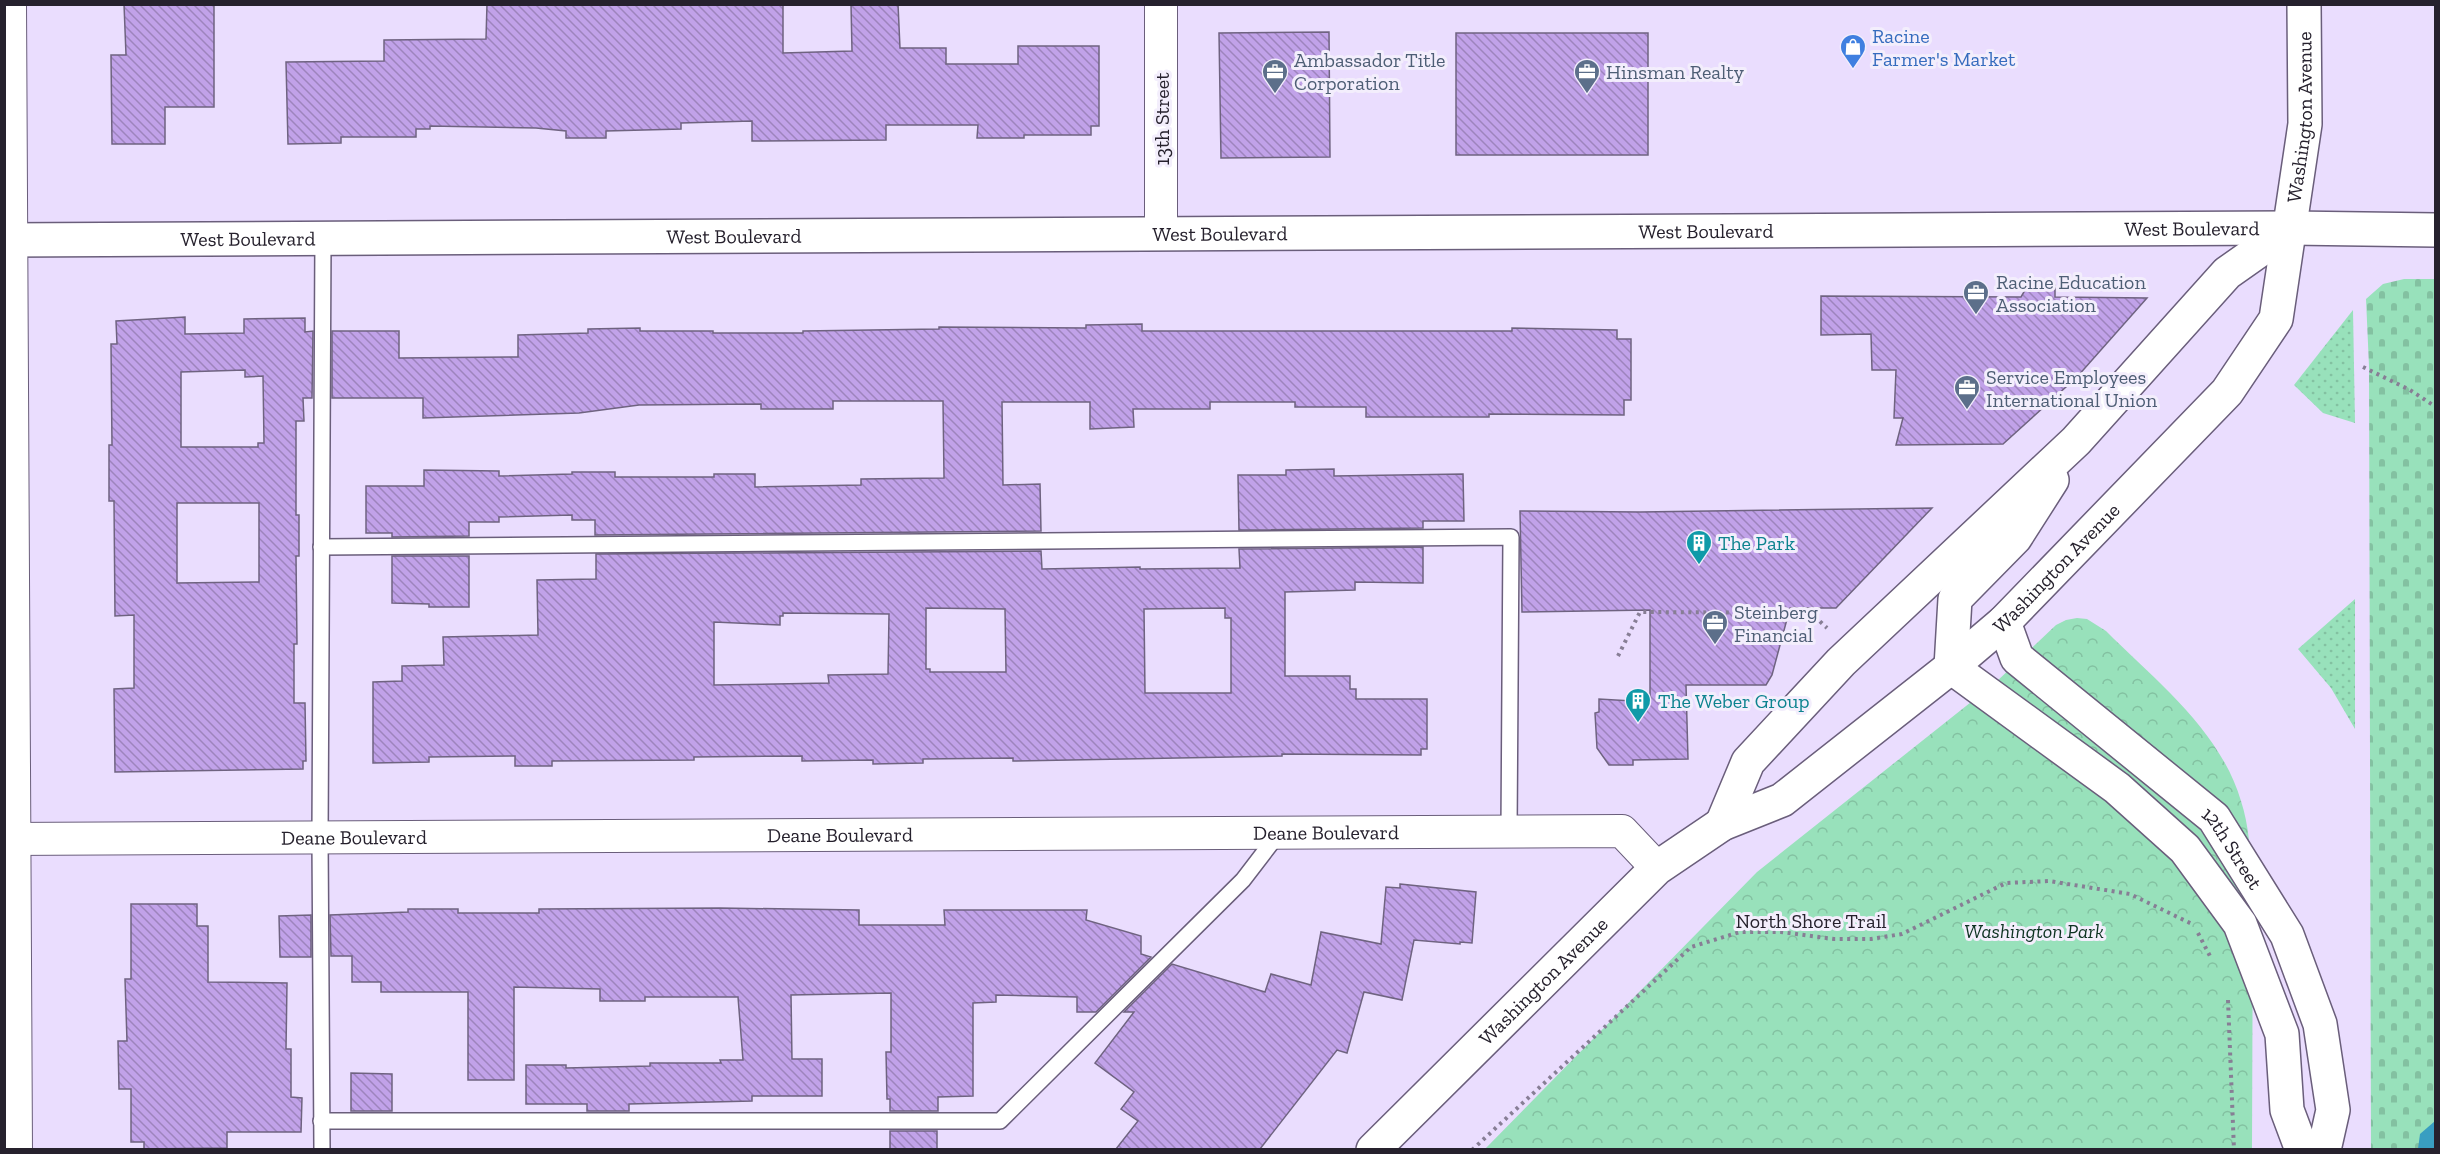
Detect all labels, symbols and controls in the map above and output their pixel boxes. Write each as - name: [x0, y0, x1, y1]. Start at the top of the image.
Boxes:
- place label: Racine Farmer's Market: [1872, 24, 2016, 71]
- street label: Washington Avenue: [2281, 31, 2317, 204]
- shop icon: Racine Farmer's Market: [1838, 32, 1868, 70]
- place label: Ambassador Title Corporation: [1294, 48, 1445, 95]
- office icon: Ambassador Title Corporation: [1260, 57, 1290, 95]
- office icon: Hinsman Realty: [1572, 57, 1602, 95]
- place label: Hinsman Realty: [1606, 60, 1745, 84]
- street label: 13th Street: [1150, 72, 1174, 166]
- street label: West Boulevard: [2124, 216, 2260, 241]
- street label: West Boulevard: [1638, 219, 1774, 243]
- street label: West Boulevard: [1152, 221, 1288, 246]
- street label: West Boulevard: [666, 224, 802, 249]
- street label: West Boulevard: [180, 226, 316, 251]
- place label: Racine Education Association: [1996, 270, 2146, 317]
- office icon: Racine Education Association: [1961, 278, 1991, 316]
- place label: Service Employees International Union: [1986, 365, 2158, 412]
- office icon: Service Employees International Union: [1952, 373, 1982, 411]
- street label: Washington Avenue: [1988, 498, 2125, 638]
- building icon: The Park: [1684, 528, 1714, 566]
- place label: The Park: [1718, 531, 1796, 555]
- place label: Steinberg Financial: [1734, 600, 1818, 647]
- office icon: Steinberg Financial: [1700, 608, 1730, 646]
- building icon: The Weber Group: [1623, 686, 1653, 724]
- place label: The Weber Group: [1658, 689, 1809, 713]
- street label: 12th Street: [2197, 801, 2268, 894]
- street label: Deane Boulevard: [1253, 820, 1399, 845]
- street label: Deane Boulevard: [767, 823, 913, 847]
- street label: Deane Boulevard: [281, 825, 427, 850]
- street label: North Shore Trail: [1735, 909, 1887, 933]
- street label: Washington Avenue: [1474, 912, 1613, 1050]
- park label: Washington Park: [1964, 919, 2104, 943]

